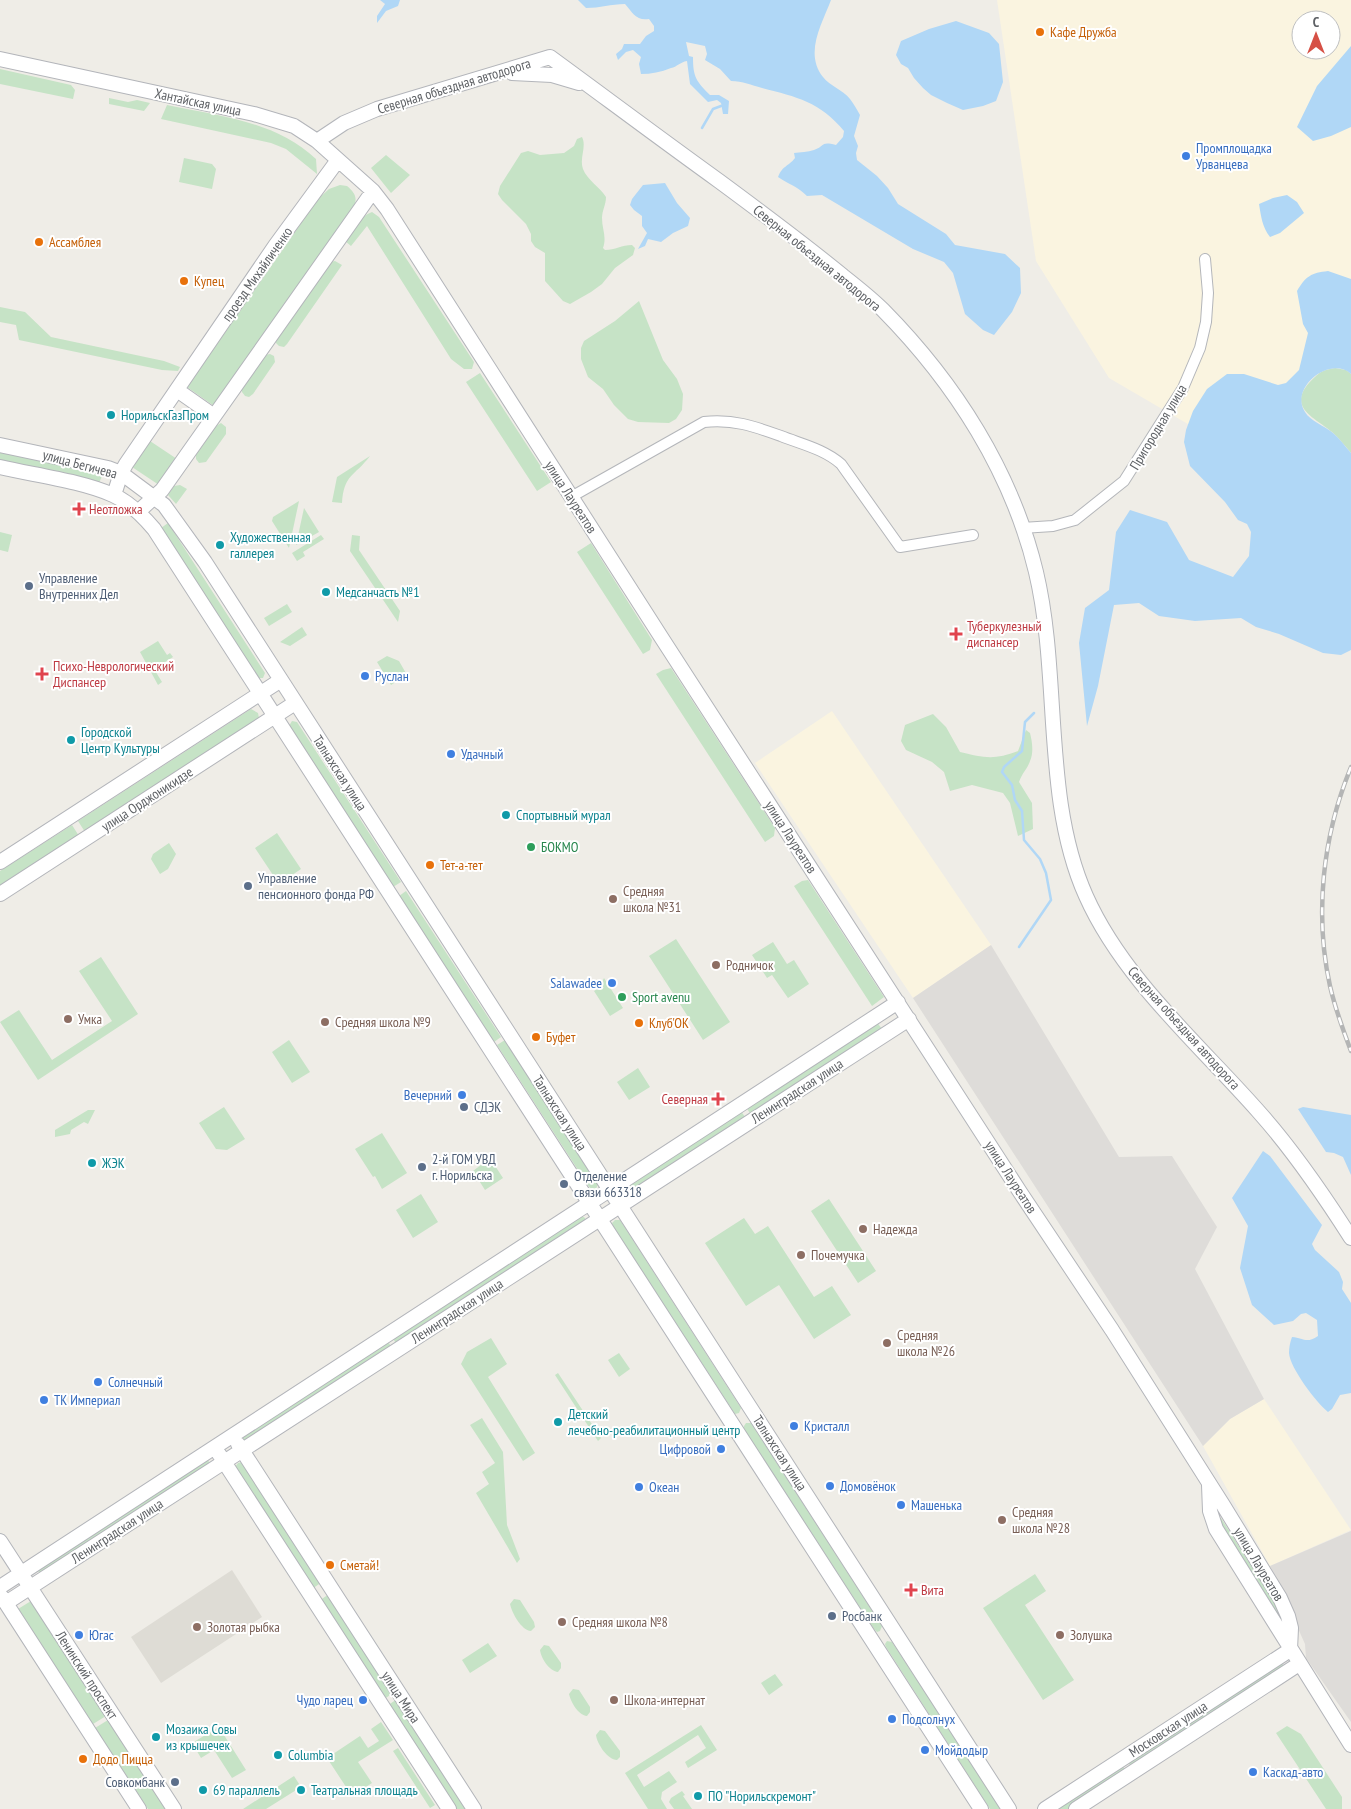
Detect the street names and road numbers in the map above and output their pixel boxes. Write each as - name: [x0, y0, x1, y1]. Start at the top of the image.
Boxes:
- street label: Северная объездная автодорога: [375, 54, 533, 118]
- street label: Хантайская улица: [153, 84, 243, 120]
- street label: Северная объездная автодорога: [749, 201, 885, 315]
- street label: проезд Михайличенко: [218, 223, 296, 325]
- street label: Пригородная улица: [1125, 381, 1191, 473]
- street label: улица Бегичева: [41, 445, 119, 483]
- street label: улица Лауреатов: [541, 457, 601, 537]
- street label: Талнахская улица: [309, 732, 371, 814]
- street label: улица Орджоникидзе: [98, 763, 196, 835]
- street label: улица Лауреатов: [761, 797, 821, 877]
- street label: Северная объездная автодорога: [1124, 963, 1244, 1093]
- street label: Ленинградская улица: [747, 1055, 846, 1128]
- street label: Талнахская улица: [529, 1072, 591, 1154]
- street label: улица Лауреатов: [981, 1137, 1041, 1217]
- street label: Ленинградская улица: [407, 1275, 506, 1348]
- street label: Талнахская улица: [749, 1412, 811, 1494]
- street label: Ленинградская улица: [67, 1495, 166, 1568]
- street label: улица Лауреатов: [1230, 1524, 1288, 1605]
- street label: Ленинский проспект: [51, 1627, 122, 1723]
- street label: улица Мира: [378, 1668, 424, 1726]
- street label: Московская улица: [1125, 1697, 1211, 1761]

